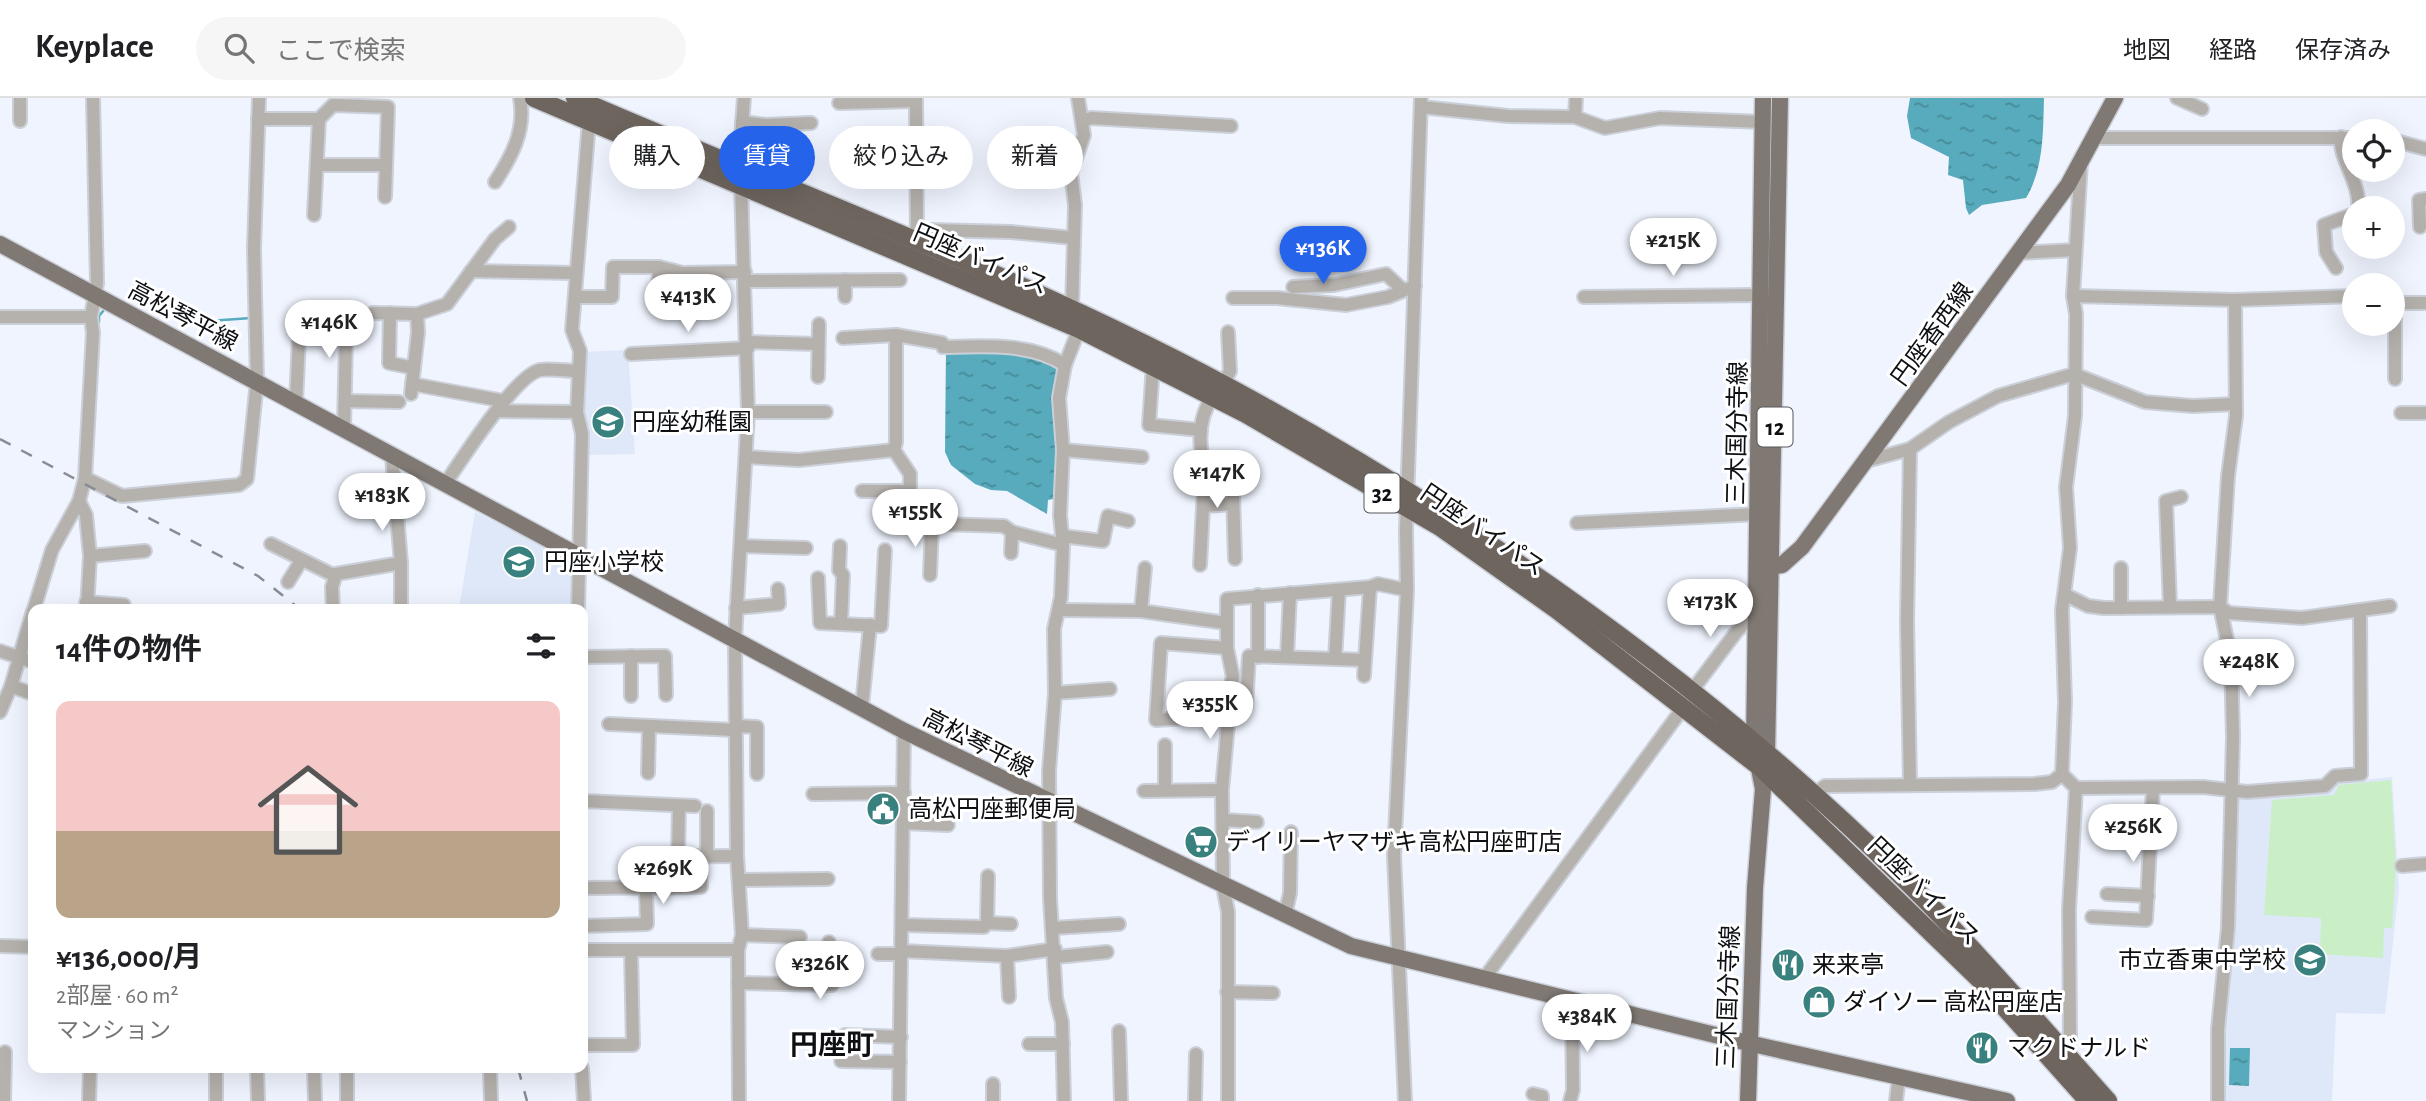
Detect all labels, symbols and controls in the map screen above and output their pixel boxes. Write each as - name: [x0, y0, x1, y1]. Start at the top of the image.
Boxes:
- search box: [196, 17, 686, 80]
- icon: search: [220, 29, 258, 67]
- text: Keyplace: [35, 31, 154, 64]
- text: ここで検索: [276, 38, 406, 64]
- text: 地図: [2123, 39, 2171, 63]
- text: 経路: [2209, 39, 2257, 63]
- text: 保存済み: [2295, 39, 2391, 63]
- map controls: [2342, 119, 2405, 336]
- button: locate: [2342, 119, 2405, 182]
- chip: 購入: [609, 126, 705, 189]
- chip: 賃貸: [719, 126, 815, 189]
- chip: 絞り込み: [829, 126, 973, 189]
- chip: 新着: [987, 126, 1083, 189]
- button: +: [2342, 196, 2405, 259]
- pin: ¥215K: [1624, 218, 1722, 278]
- street label: 円座バイパス: [910, 219, 1052, 299]
- pin: ¥136K: [1274, 226, 1372, 286]
- text: ¥215K: [1646, 229, 1700, 252]
- text: ¥136K: [1296, 237, 1350, 260]
- button: −: [2342, 273, 2405, 336]
- pin: ¥413K: [639, 274, 737, 334]
- street label: 高松琴平線: [124, 276, 242, 356]
- street label: 円座香西線: [1886, 278, 1978, 390]
- text: ¥413K: [660, 285, 716, 308]
- pin: ¥146K: [280, 300, 378, 360]
- text: ¥146K: [301, 311, 357, 334]
- street label: 三木国分寺線: [1723, 361, 1751, 505]
- school or university icon: 円座幼稚園: [589, 403, 627, 441]
- road number: 12: [1758, 408, 1792, 446]
- place label: 円座幼稚園: [632, 409, 752, 435]
- pin: ¥147K: [1168, 450, 1266, 510]
- text: ¥147K: [1189, 461, 1245, 484]
- pin: ¥183K: [333, 474, 431, 533]
- road number: 32: [1364, 474, 1400, 512]
- street label: 円座バイパス: [1416, 479, 1550, 581]
- text: ¥183K: [354, 484, 410, 507]
- pin: ¥155K: [866, 490, 964, 549]
- text: ¥155K: [888, 500, 942, 523]
- school or university icon: 円座小学校: [500, 543, 538, 581]
- place label: 円座小学校: [544, 549, 664, 575]
- pin: ¥173K: [1661, 580, 1759, 639]
- text: ¥173K: [1683, 590, 1737, 613]
- icon: filters: [522, 627, 560, 665]
- text: 14件の物件: [56, 635, 202, 665]
- pin: ¥248K: [2200, 640, 2298, 699]
- text: ¥248K: [2219, 650, 2279, 673]
- pin: ¥355K: [1161, 682, 1259, 741]
- text: ¥355K: [1182, 692, 1238, 715]
- street label: 高松琴平線: [919, 704, 1037, 782]
- icon: home: [245, 747, 371, 873]
- public building icon: 高松円座郵便局: [864, 790, 902, 828]
- place label: 高松円座郵便局: [908, 796, 1076, 822]
- pin: ¥256K: [2084, 804, 2182, 864]
- text: ¥256K: [2104, 815, 2162, 838]
- supermarket icon: デイリーヤマザキ高松円座町店: [1182, 823, 1220, 861]
- place label: デイリーヤマザキ高松円座町店: [1226, 829, 1562, 855]
- street label: 円座バイパス: [1863, 832, 1985, 950]
- pin: ¥269K: [614, 846, 712, 906]
- text: ¥269K: [634, 857, 692, 880]
- street label: 三木国分寺線: [1712, 925, 1744, 1069]
- school or university icon: 市立香東中学校: [2291, 941, 2329, 979]
- pin: ¥326K: [771, 942, 869, 1001]
- text: ¥136,000/月: [56, 943, 202, 973]
- restaurant icon: 来来亭: [1769, 946, 1807, 984]
- place label: 市立香東中学校: [2118, 947, 2286, 973]
- text: ¥326K: [791, 952, 849, 975]
- place label: 来来亭: [1812, 952, 1884, 978]
- shop icon: ダイソー 高松円座店: [1800, 983, 1838, 1021]
- text: 2部屋 · 60 m²: [56, 985, 179, 1008]
- place label: ダイソー 高松円座店: [1843, 989, 2063, 1015]
- pin: ¥384K: [1538, 995, 1636, 1054]
- text: ¥384K: [1558, 1005, 1616, 1028]
- text: マンション: [56, 1020, 171, 1043]
- restaurant icon: マクドナルド: [1963, 1029, 2001, 1067]
- district label: 円座町: [790, 1030, 874, 1060]
- place label: マクドナルド: [2007, 1036, 2151, 1061]

